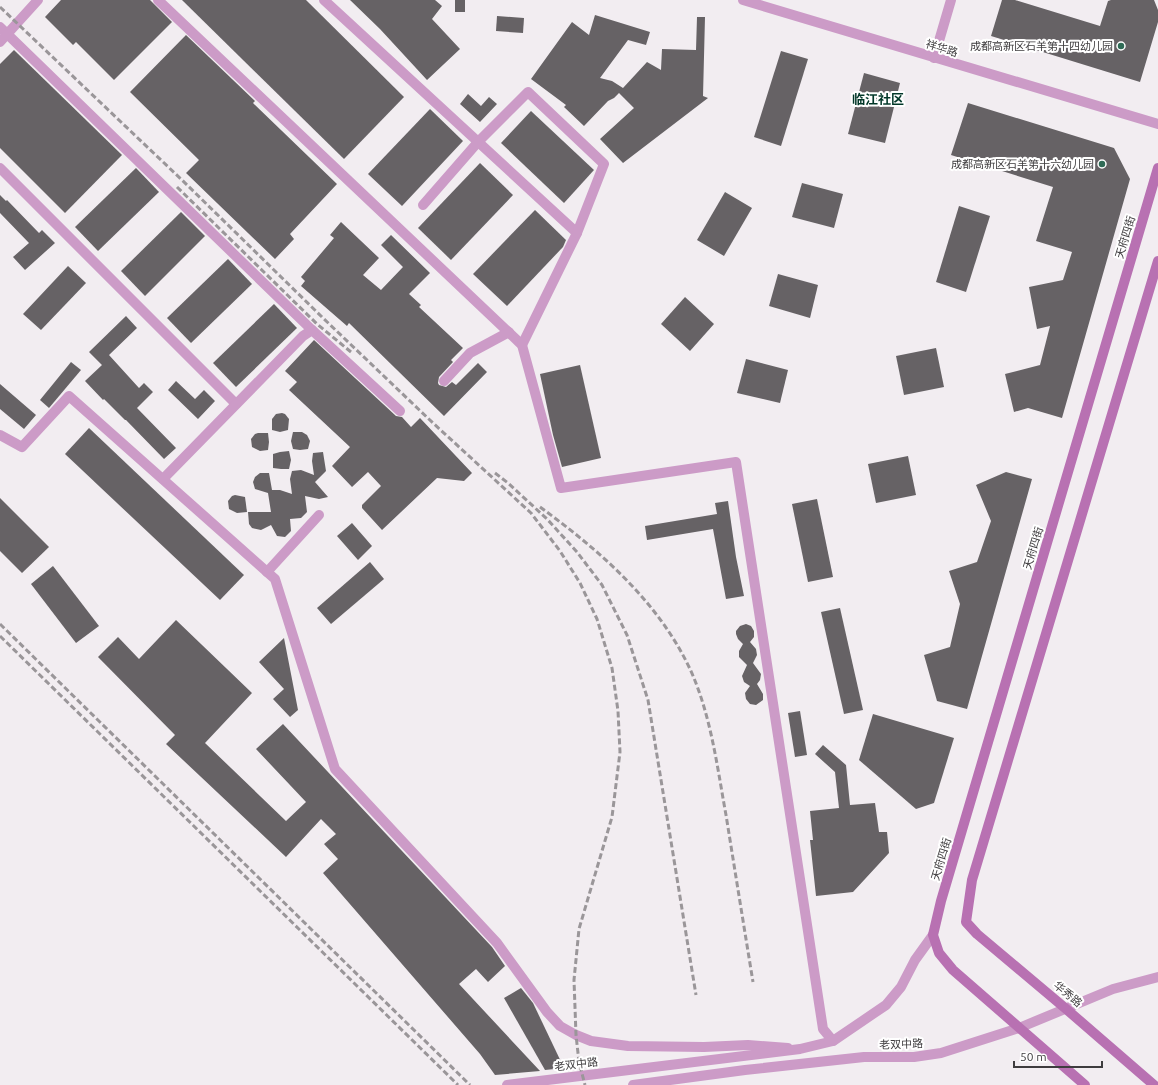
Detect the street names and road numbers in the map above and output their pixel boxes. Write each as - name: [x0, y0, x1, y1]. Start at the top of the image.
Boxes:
- street label: 祥华路: [924, 37, 960, 59]
- street label: 天府四街: [1113, 214, 1137, 260]
- street label: 天府四街: [1021, 525, 1045, 571]
- street label: 天府四街: [929, 836, 953, 882]
- street label: 华秀路: [1052, 979, 1084, 1009]
- street label: 老双中路: [879, 1037, 923, 1051]
- street label: 老双中路: [553, 1055, 599, 1073]

